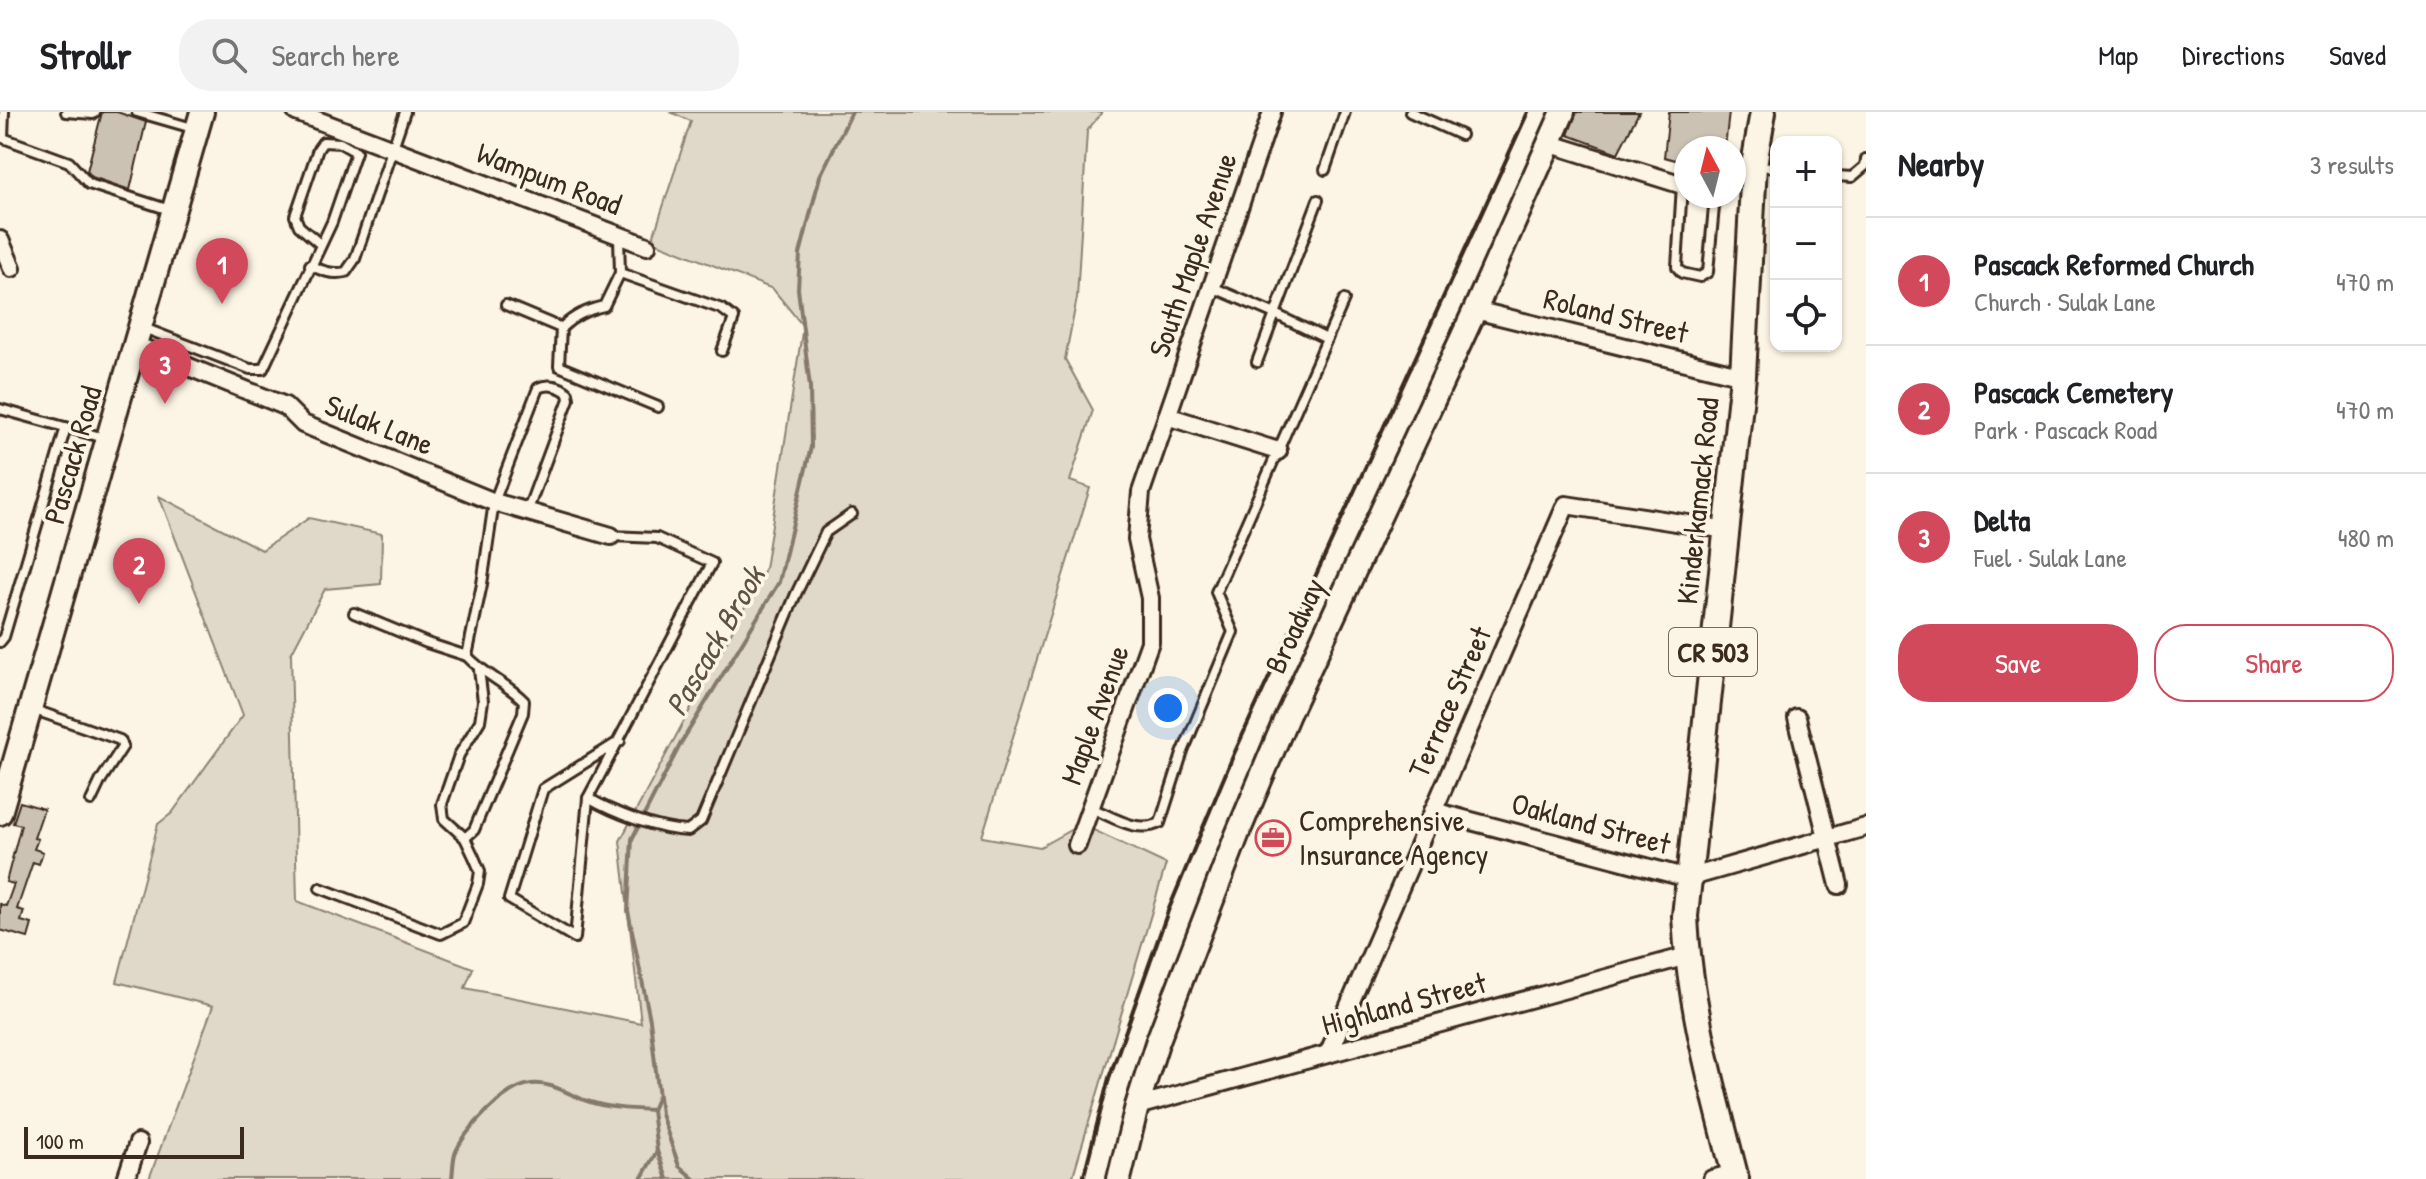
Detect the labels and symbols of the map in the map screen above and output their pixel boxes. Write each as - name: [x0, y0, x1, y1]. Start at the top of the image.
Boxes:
- street label: Wampum Road: [471, 132, 628, 224]
- north arrow: [1674, 136, 1746, 208]
- street label: South Maple Avenue: [1138, 147, 1246, 362]
- pin: 1: [196, 238, 248, 304]
- street label: Roland Street: [1540, 278, 1693, 352]
- pin: 3: [139, 338, 191, 404]
- street label: Pascack Road: [33, 381, 111, 528]
- street label: Sulak Lane: [319, 384, 439, 464]
- street label: Kinderkamack Road: [1666, 395, 1728, 606]
- pin: 2: [113, 538, 165, 604]
- water label: Pascack Brook: [654, 556, 776, 723]
- street label: Broadway: [1255, 572, 1333, 680]
- street label: Terrace Street: [1398, 619, 1500, 783]
- road number: CR 503: [1669, 628, 1757, 676]
- street label: Maple Avenue: [1050, 639, 1138, 790]
- your location: [1148, 688, 1188, 728]
- street label: Oakland Street: [1508, 783, 1676, 864]
- place label: Comprehensive Insurance Agency: [1299, 800, 1488, 874]
- office icon: Comprehensive Insurance Agency: [1254, 819, 1292, 857]
- street label: Highland Street: [1317, 962, 1491, 1044]
- scale bar: [24, 1123, 244, 1159]

